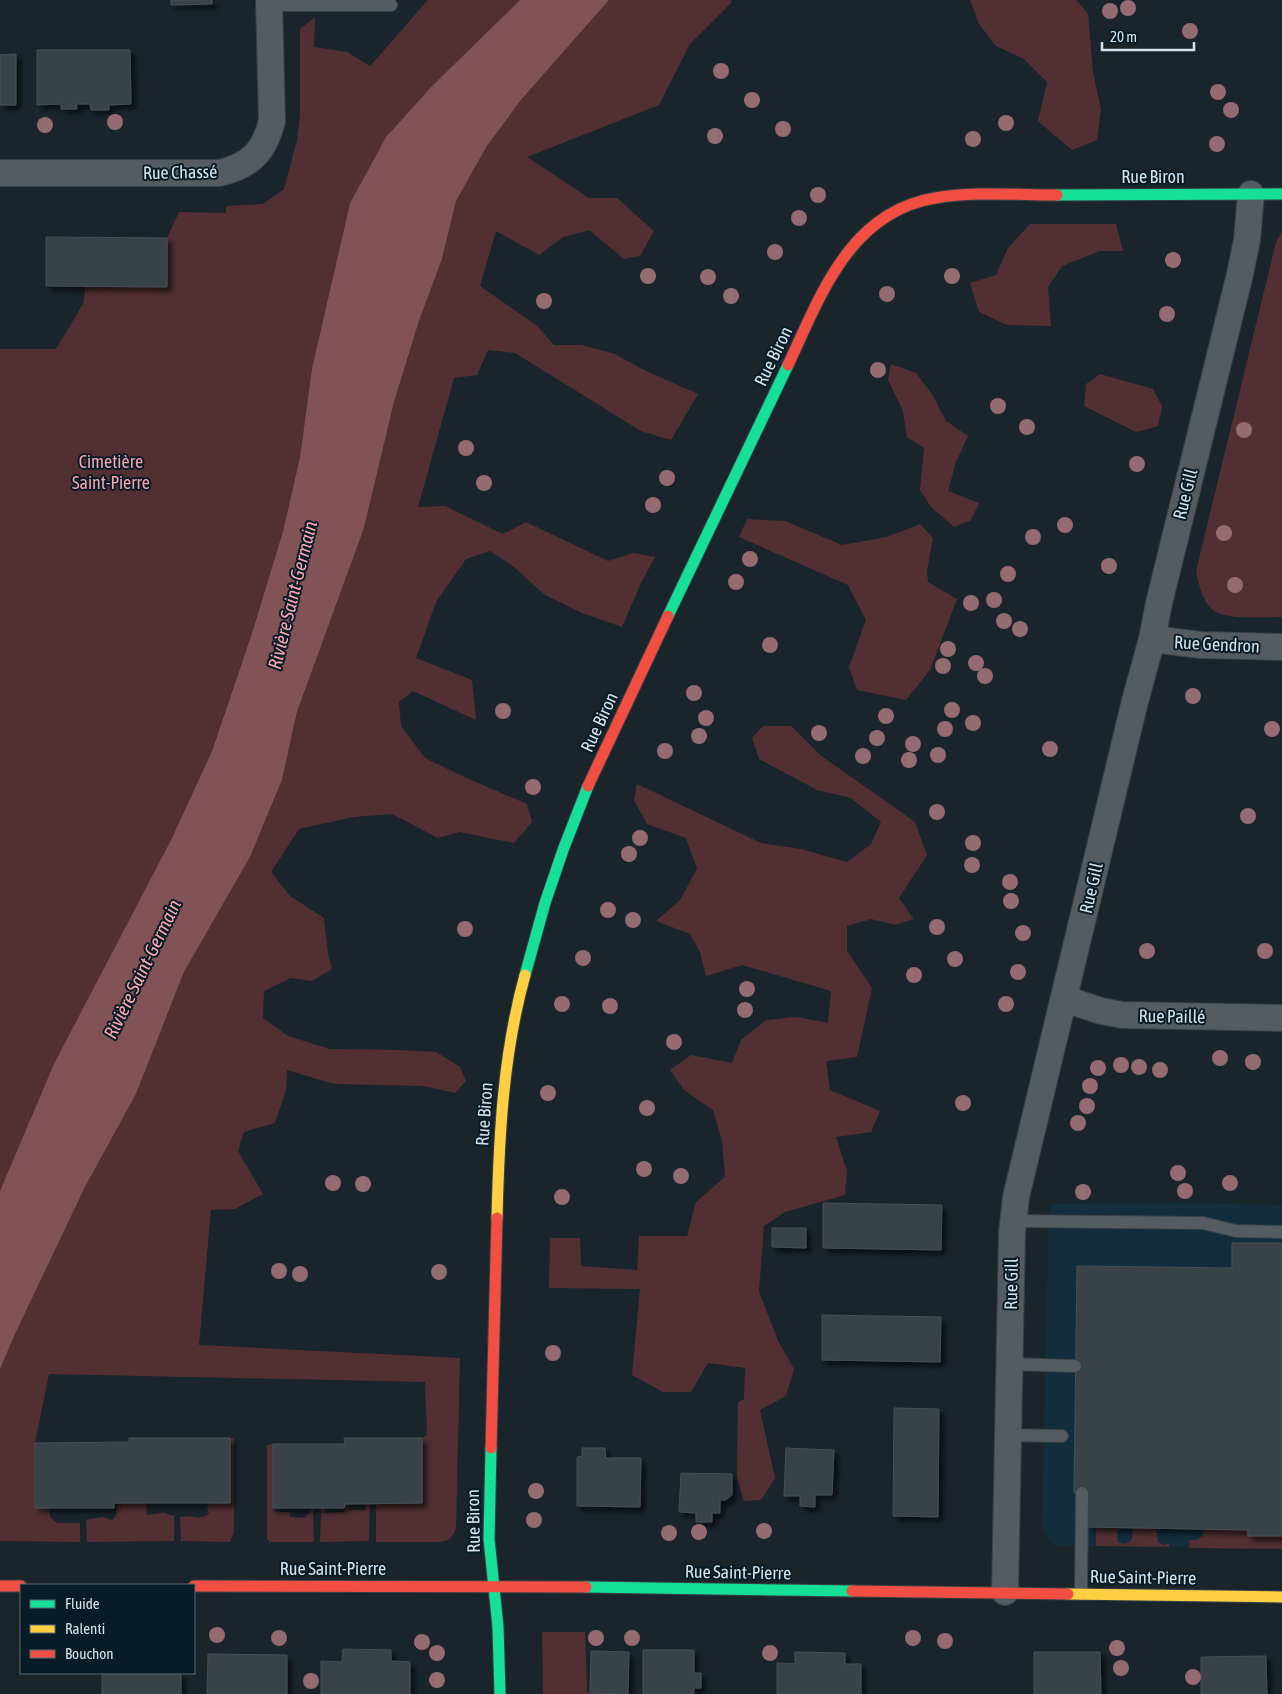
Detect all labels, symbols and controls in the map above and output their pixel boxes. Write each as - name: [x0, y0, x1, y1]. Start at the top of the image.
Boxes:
- scale bar: [1102, 20, 1194, 52]
- text: 20 m: [1110, 28, 1137, 45]
- street label: Rue Chassé: [143, 161, 217, 183]
- street label: Rue Biron: [1121, 166, 1185, 187]
- street label: Rue Biron: [750, 323, 796, 389]
- park label: Cimetière Saint-Pierre: [72, 451, 150, 493]
- street label: Rue Gill: [1169, 466, 1201, 522]
- water label: Rivière Saint-Germain: [263, 519, 321, 671]
- street label: Rue Gendron: [1174, 631, 1260, 657]
- street label: Rue Biron: [576, 689, 622, 755]
- street label: Rue Gill: [1075, 860, 1107, 915]
- water label: Rivière Saint-Germain: [99, 896, 185, 1042]
- street label: Rue Paillé: [1138, 1005, 1206, 1027]
- street label: Rue Biron: [471, 1082, 497, 1146]
- street label: Rue Gill: [1000, 1258, 1022, 1310]
- street label: Rue Biron: [462, 1489, 484, 1553]
- street label: Rue Saint-Pierre: [280, 1558, 386, 1579]
- street label: Rue Saint-Pierre: [685, 1561, 791, 1583]
- street label: Rue Saint-Pierre: [1090, 1566, 1196, 1588]
- legend: [20, 1584, 195, 1674]
- text: Fluide: [65, 1595, 100, 1612]
- text: Ralenti: [65, 1620, 105, 1637]
- text: Bouchon: [65, 1645, 114, 1662]

